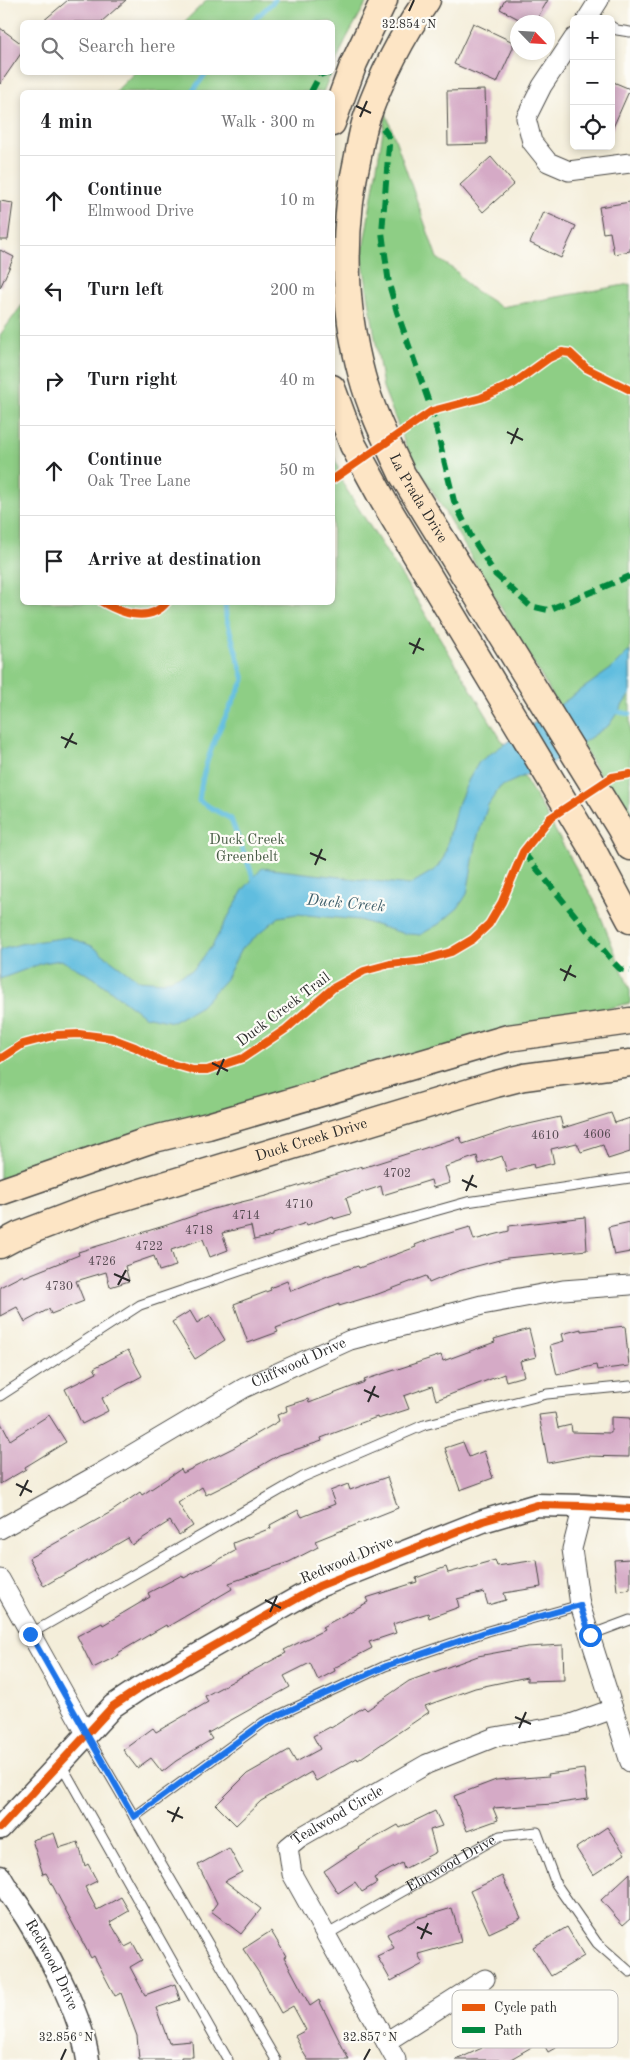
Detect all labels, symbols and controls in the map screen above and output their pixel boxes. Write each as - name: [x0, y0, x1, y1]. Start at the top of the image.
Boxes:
- north arrow: [510, 15, 555, 60]
- map controls: [570, 15, 615, 150]
- button: +: [570, 15, 615, 60]
- text: 32.854°N: [382, 18, 436, 31]
- search box: [20, 20, 335, 75]
- icon: search: [38, 34, 66, 62]
- text: Search here: [78, 38, 175, 57]
- button: −: [570, 60, 615, 105]
- button: locate: [570, 105, 615, 150]
- text: 4 min: [40, 112, 93, 133]
- text: Walk · 300 m: [220, 115, 315, 131]
- text: Continue: [87, 181, 162, 200]
- icon: ahead: [40, 187, 68, 215]
- text: 10 m: [279, 193, 315, 209]
- text: Elmwood Drive: [87, 204, 194, 220]
- icon: left: [40, 277, 68, 305]
- text: Turn left: [87, 281, 164, 300]
- text: 200 m: [270, 283, 315, 299]
- icon: right: [40, 367, 68, 395]
- text: Turn right: [87, 371, 177, 390]
- text: 40 m: [279, 373, 315, 389]
- text: Continue: [87, 451, 162, 470]
- street label: La Prada Drive: [386, 451, 450, 546]
- icon: ahead: [40, 457, 68, 485]
- text: 50 m: [279, 463, 315, 479]
- text: Oak Tree Lane: [87, 474, 191, 490]
- icon: arrive: [40, 547, 68, 575]
- text: Arrive at destination: [87, 551, 261, 570]
- park label: Duck Creek Greenbelt: [209, 833, 285, 865]
- water label: Duck Creek: [305, 893, 386, 915]
- street label: Duck Creek Trail: [235, 970, 333, 1050]
- street label: Duck Creek Drive: [254, 1116, 369, 1164]
- house number: 4606: [583, 1129, 611, 1141]
- house number: 4610: [531, 1130, 559, 1142]
- house number: 4702: [383, 1168, 411, 1180]
- house number: 4710: [285, 1199, 313, 1211]
- house number: 4714: [232, 1210, 260, 1222]
- house number: 4718: [185, 1225, 213, 1237]
- house number: 4722: [135, 1241, 163, 1253]
- house number: 4726: [88, 1256, 116, 1268]
- house number: 4730: [45, 1281, 73, 1293]
- street label: Cliffwood Drive: [249, 1335, 348, 1391]
- street label: Redwood Drive: [298, 1535, 396, 1587]
- route end: [19, 1623, 42, 1646]
- route start: [579, 1624, 602, 1647]
- street label: Tealwood Circle: [288, 1783, 386, 1849]
- street label: Elmwood Drive: [404, 1832, 499, 1895]
- street label: Redwood Drive: [22, 1917, 80, 2012]
- legend: [452, 1990, 618, 2048]
- text: Cycle path: [494, 2001, 557, 2015]
- text: Path: [494, 2024, 523, 2038]
- text: 32.856°N: [39, 2031, 93, 2044]
- text: 32.857°N: [343, 2031, 397, 2044]

